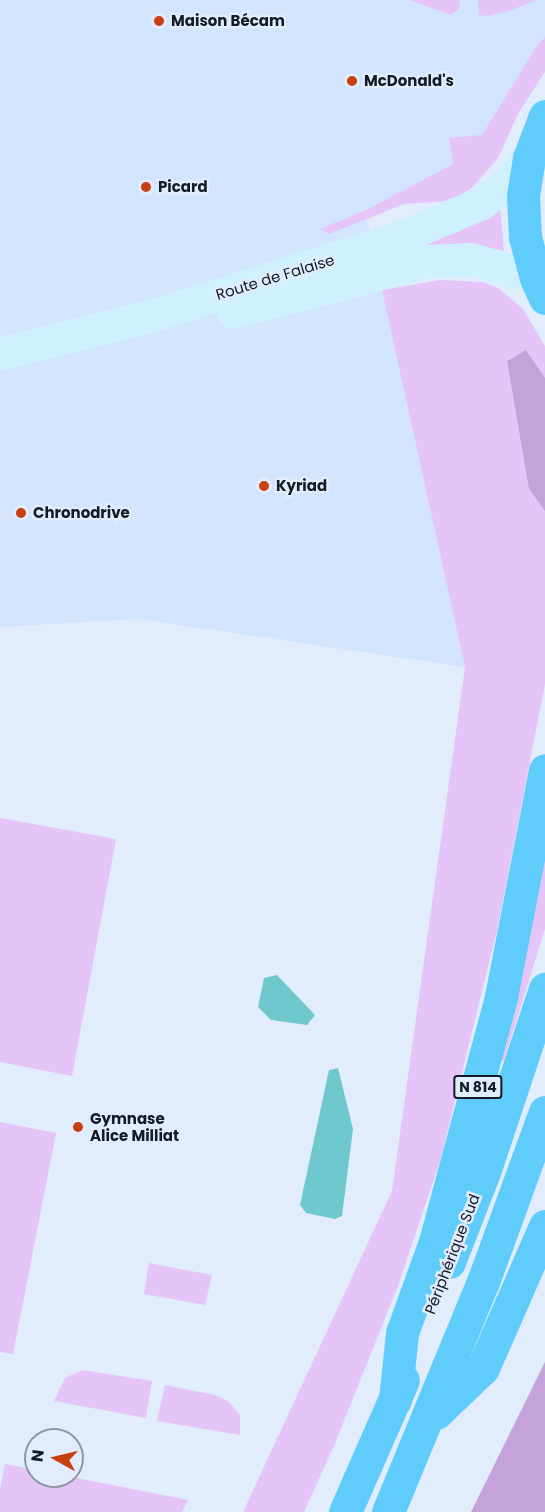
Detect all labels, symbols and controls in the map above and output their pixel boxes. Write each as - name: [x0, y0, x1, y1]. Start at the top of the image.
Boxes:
- place label: Maison Bécam: [171, 12, 285, 30]
- marker: Maison Bécam: [152, 14, 166, 28]
- place label: McDonald's: [364, 72, 454, 90]
- marker: McDonald's: [345, 74, 359, 88]
- place label: Picard: [158, 178, 208, 196]
- marker: Picard: [139, 180, 153, 194]
- street label: Route de Falaise: [214, 250, 336, 304]
- place label: Kyriad: [276, 477, 327, 495]
- marker: Kyriad: [257, 479, 271, 493]
- place label: Chronodrive: [33, 504, 130, 522]
- marker: Chronodrive: [14, 506, 28, 520]
- road number: N 814: [452, 1076, 504, 1098]
- place label: Gymnase Alice Milliat: [90, 1109, 179, 1144]
- marker: Gymnase Alice Milliat: [71, 1120, 85, 1134]
- street label: Périphérique Sud: [421, 1191, 483, 1317]
- north arrow: [24, 1428, 84, 1488]
- text: N: [25, 1448, 50, 1463]

